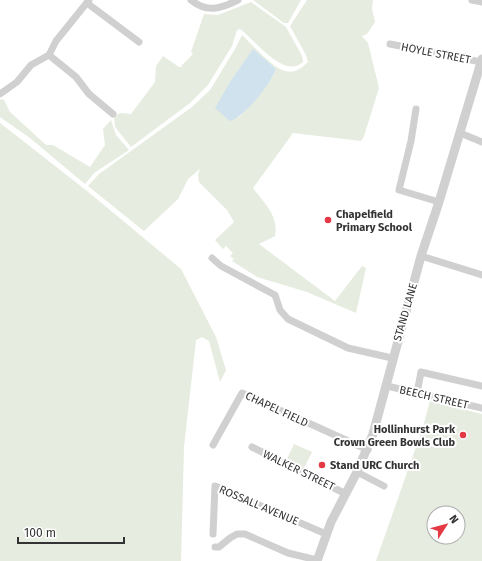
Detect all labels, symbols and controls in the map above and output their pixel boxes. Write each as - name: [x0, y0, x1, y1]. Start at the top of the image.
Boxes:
- street label: HOYLE STREET: [400, 40, 472, 67]
- place label: Chapelfield Primary School: [336, 208, 413, 234]
- marker: Chapelfield Primary School: [323, 215, 333, 225]
- street label: STAND LANE: [391, 281, 420, 343]
- street label: BEECH STREET: [398, 383, 470, 412]
- street label: CHAPEL FIELD: [243, 389, 310, 430]
- place label: Hollinhurst Park Crown Green Bowls Club: [334, 423, 456, 449]
- marker: Hollinhurst Park Crown Green Bowls Club: [458, 430, 468, 440]
- street label: WALKER STREET: [261, 447, 337, 494]
- place label: Stand URC Church: [330, 459, 419, 472]
- marker: Stand URC Church: [317, 460, 327, 470]
- street label: ROSSALL AVENUE: [217, 483, 301, 528]
- north arrow: [426, 505, 466, 545]
- text: N: [446, 513, 461, 526]
- scale bar: [18, 519, 124, 545]
- text: 100 m: [24, 526, 56, 540]

